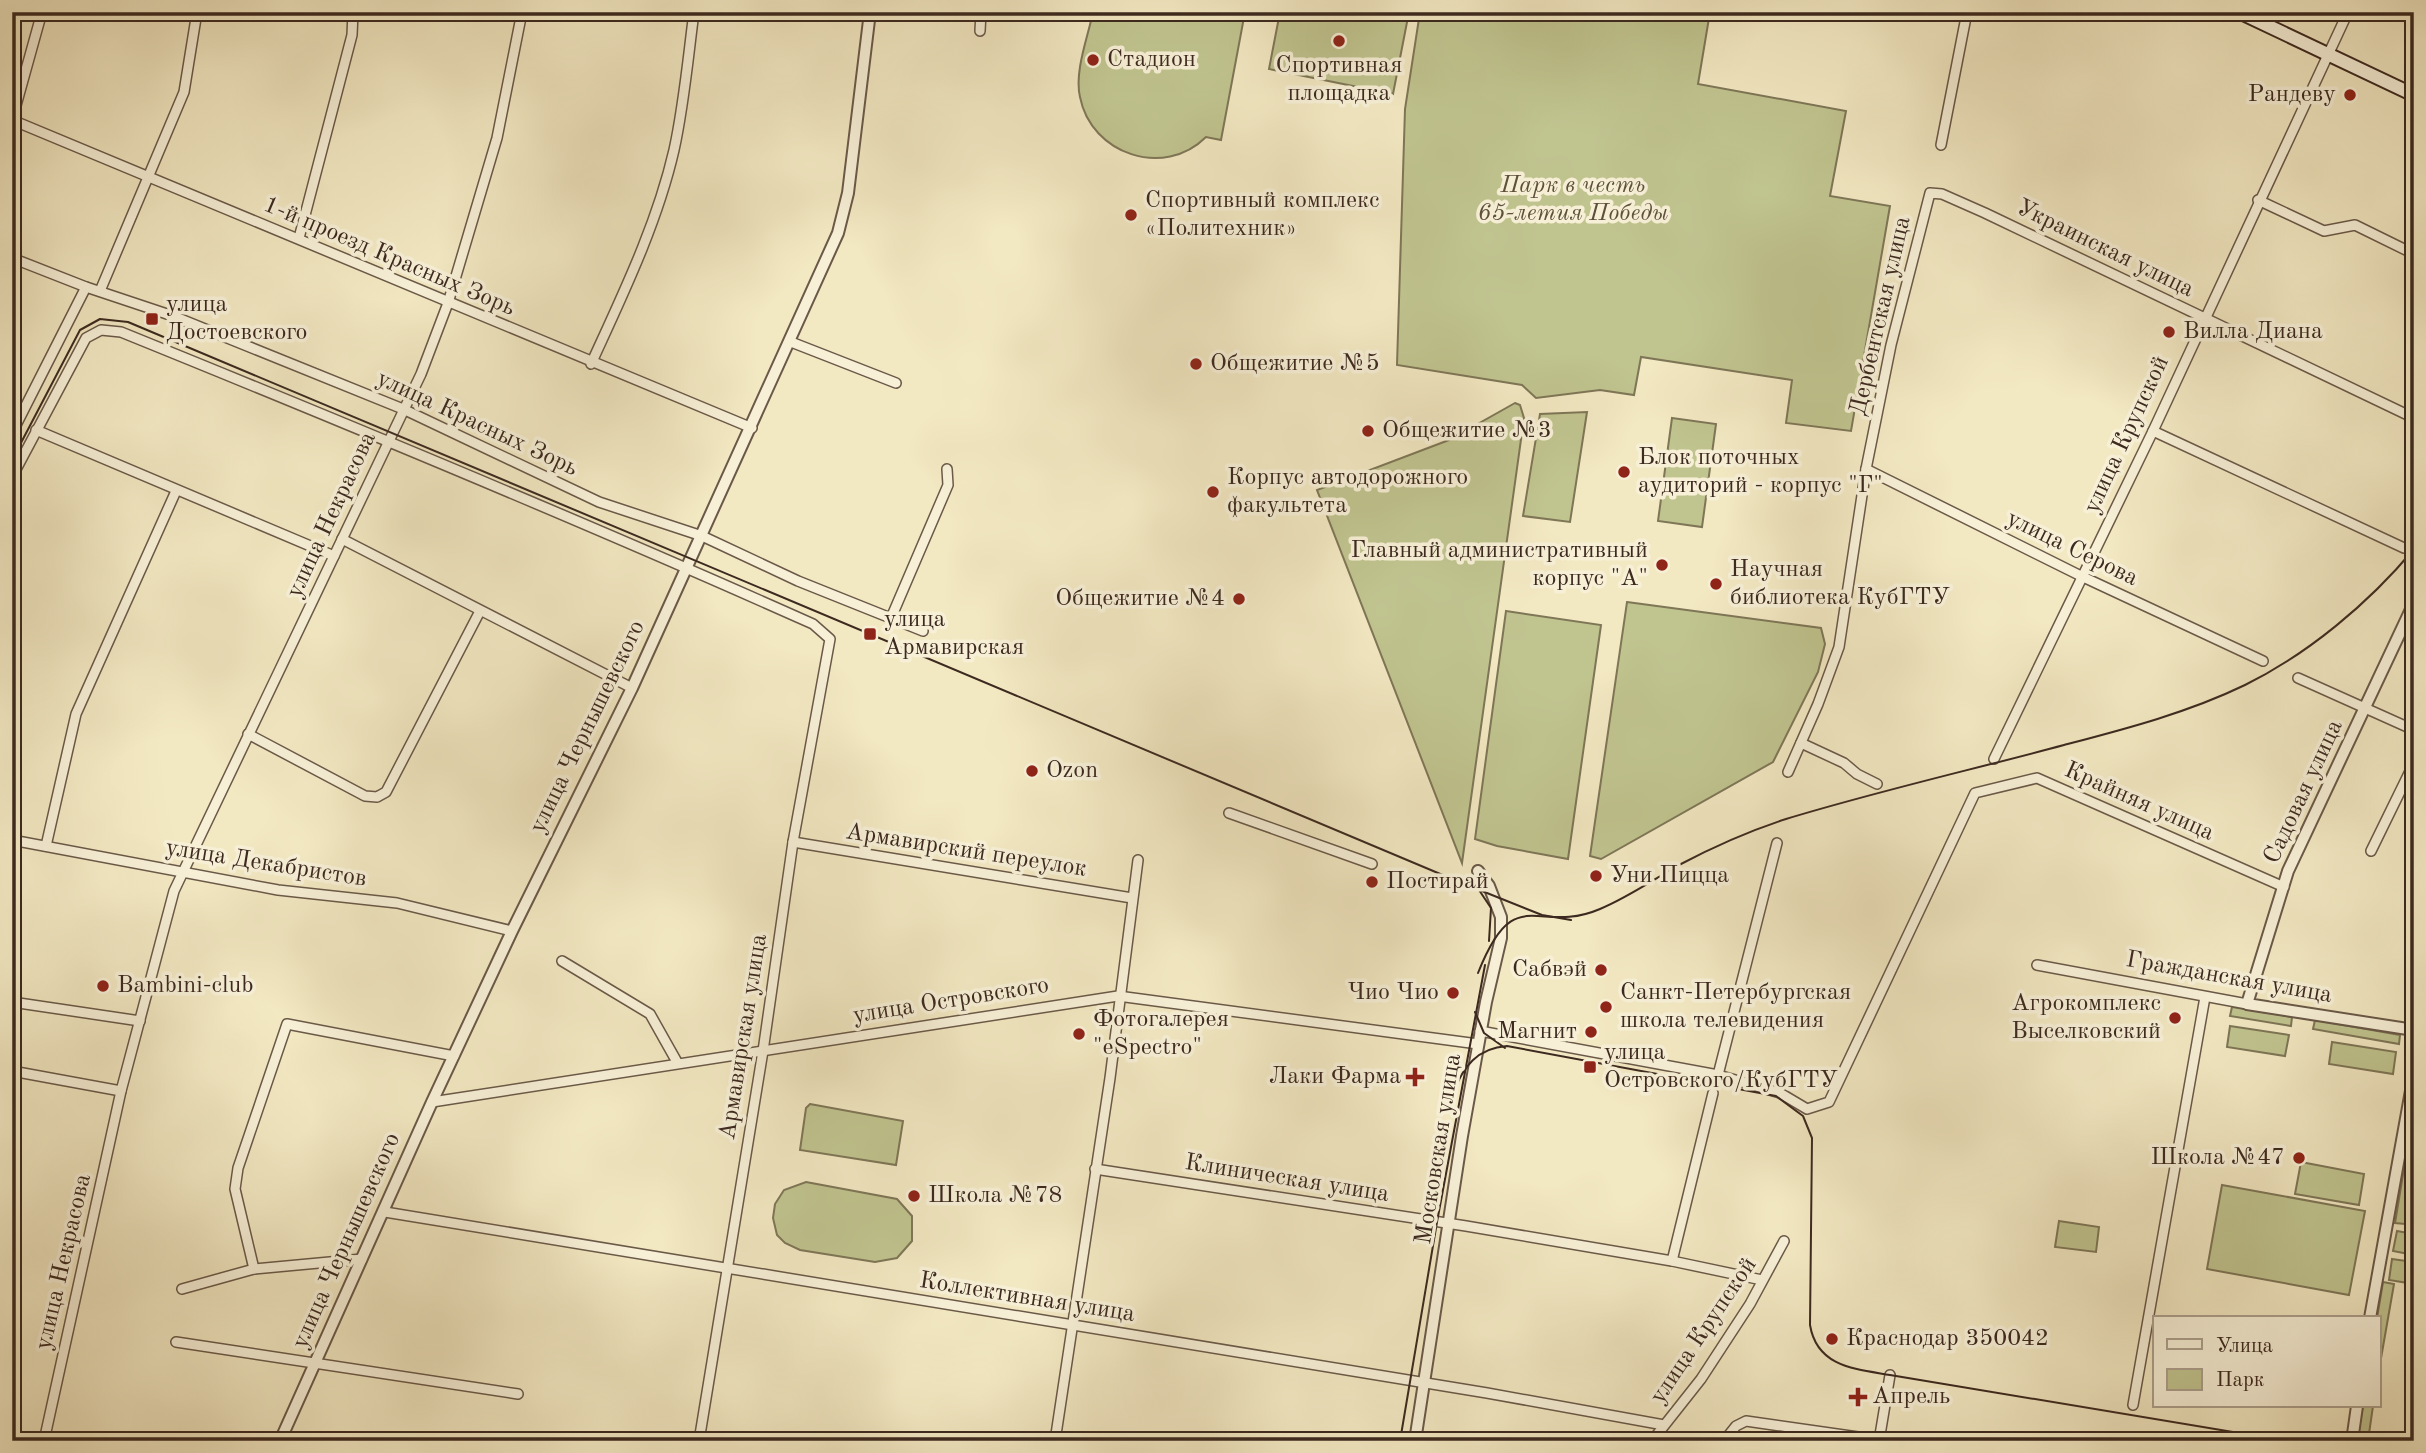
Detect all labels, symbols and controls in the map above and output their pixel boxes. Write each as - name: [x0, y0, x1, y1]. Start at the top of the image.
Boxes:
- marker: Спортивная площадка: [1331, 33, 1347, 49]
- place label: Стадион: [1107, 48, 1196, 72]
- marker: Стадион: [1085, 52, 1101, 68]
- place label: Спортивная площадка: [1276, 54, 1402, 106]
- place label: Рандеву: [2248, 83, 2336, 107]
- marker: Рандеву: [2342, 87, 2358, 103]
- park label: Парк в честь 65-летия Победы: [1478, 174, 1668, 226]
- place label: Спортивный комплекс «Политехник»: [1145, 189, 1380, 241]
- street label: 1-й проезд Красных Зорь: [260, 193, 518, 321]
- street label: Украинская улица: [2013, 196, 2197, 302]
- marker: Спортивный комплекс «Политехник»: [1123, 207, 1139, 223]
- street label: Дербентская улица: [1846, 214, 1916, 418]
- place label: улица Достоевского: [166, 293, 307, 345]
- marker: улица Достоевского: [144, 311, 160, 327]
- place label: Вилла Диана: [2183, 320, 2323, 344]
- marker: Вилла Диана: [2161, 324, 2177, 340]
- place label: Общежитие №5: [1210, 352, 1380, 376]
- street label: улица Крупской: [2080, 353, 2174, 517]
- marker: Общежитие №5: [1188, 356, 1204, 372]
- street label: улица Красных Зорь: [373, 367, 581, 481]
- place label: Общежитие №3: [1382, 419, 1552, 443]
- marker: Общежитие №3: [1360, 423, 1376, 439]
- street label: улица Некрасова: [283, 428, 381, 602]
- place label: Блок поточных аудиторий - корпус "Г": [1638, 446, 1883, 498]
- marker: Блок поточных аудиторий - корпус "Г": [1616, 464, 1632, 480]
- place label: Корпус автодорожного факультета: [1227, 466, 1468, 518]
- marker: Корпус автодорожного факультета: [1205, 484, 1221, 500]
- street label: улица Серова: [2002, 507, 2142, 591]
- place label: Главный административный корпус "А": [1350, 539, 1648, 591]
- marker: Главный административный корпус "А": [1654, 557, 1670, 573]
- place label: Научная библиотека КубГТУ: [1730, 558, 1950, 610]
- marker: Научная библиотека КубГТУ: [1708, 576, 1724, 592]
- place label: Общежитие №4: [1055, 587, 1225, 611]
- marker: Общежитие №4: [1231, 591, 1247, 607]
- place label: улица Армавирская: [884, 608, 1024, 660]
- street label: улица Чернышевского: [526, 617, 650, 837]
- marker: улица Армавирская: [862, 626, 878, 642]
- street label: Садовая улица: [2260, 716, 2348, 868]
- street label: Крайняя улица: [2061, 758, 2218, 846]
- place label: Ozon: [1046, 759, 1098, 783]
- marker: Ozon: [1024, 763, 1040, 779]
- street label: Армавирский переулок: [844, 820, 1088, 882]
- street label: улица Декабристов: [164, 836, 368, 892]
- place label: Уни Пицца: [1610, 864, 1729, 888]
- marker: Уни Пицца: [1588, 868, 1604, 884]
- place label: Постирай: [1386, 870, 1489, 894]
- marker: Постирай: [1364, 874, 1380, 890]
- street label: Армавирская улица: [716, 932, 772, 1142]
- street label: Гражданская улица: [2124, 948, 2334, 1008]
- place label: Сабвэй: [1512, 958, 1587, 982]
- marker: Сабвэй: [1593, 962, 1609, 978]
- place label: Bambini-club: [117, 974, 254, 998]
- street label: улица Островского: [851, 974, 1051, 1028]
- marker: Bambini-club: [95, 978, 111, 994]
- place label: Чио Чио: [1348, 981, 1439, 1005]
- place label: Санкт-Петербургская школа телевидения: [1620, 981, 1851, 1033]
- marker: Чио Чио: [1445, 985, 1461, 1001]
- place label: Агрокомплекс Выселковский: [2011, 992, 2161, 1044]
- marker: Санкт-Петербургская школа телевидения: [1598, 999, 1614, 1015]
- place label: Фотогалерея "eSpectro": [1093, 1008, 1229, 1060]
- marker: Агрокомплекс Выселковский: [2167, 1010, 2183, 1026]
- place label: Магнит: [1497, 1020, 1577, 1044]
- marker: Магнит: [1583, 1024, 1599, 1040]
- marker: Фотогалерея "eSpectro": [1071, 1026, 1087, 1042]
- place label: улица Островского/КубГТУ: [1604, 1041, 1838, 1093]
- street label: Московская улица: [1412, 1052, 1466, 1246]
- marker: улица Островского/КубГТУ: [1582, 1059, 1598, 1075]
- place label: Лаки Фарма: [1269, 1065, 1401, 1089]
- marker: Лаки Фарма: [1407, 1069, 1423, 1085]
- street label: улица Чернышевского: [289, 1130, 405, 1352]
- place label: Школа №47: [2150, 1146, 2285, 1170]
- marker: Школа №47: [2291, 1150, 2307, 1166]
- street label: Клиническая улица: [1183, 1151, 1391, 1207]
- street label: улица Некрасова: [32, 1171, 96, 1352]
- place label: Школа №78: [928, 1184, 1063, 1208]
- marker: Школа №78: [906, 1188, 922, 1204]
- street label: улица Крупской: [1646, 1254, 1762, 1408]
- street label: Коллективная улица: [917, 1269, 1137, 1327]
- legend: [2153, 1316, 2380, 1408]
- place label: Краснодар 350042: [1846, 1327, 2049, 1351]
- marker: Краснодар 350042: [1824, 1331, 1840, 1347]
- text: Улица: [2216, 1336, 2273, 1357]
- text: Парк: [2216, 1370, 2265, 1391]
- place label: Апрель: [1872, 1385, 1950, 1409]
- marker: Апрель: [1850, 1389, 1866, 1405]

